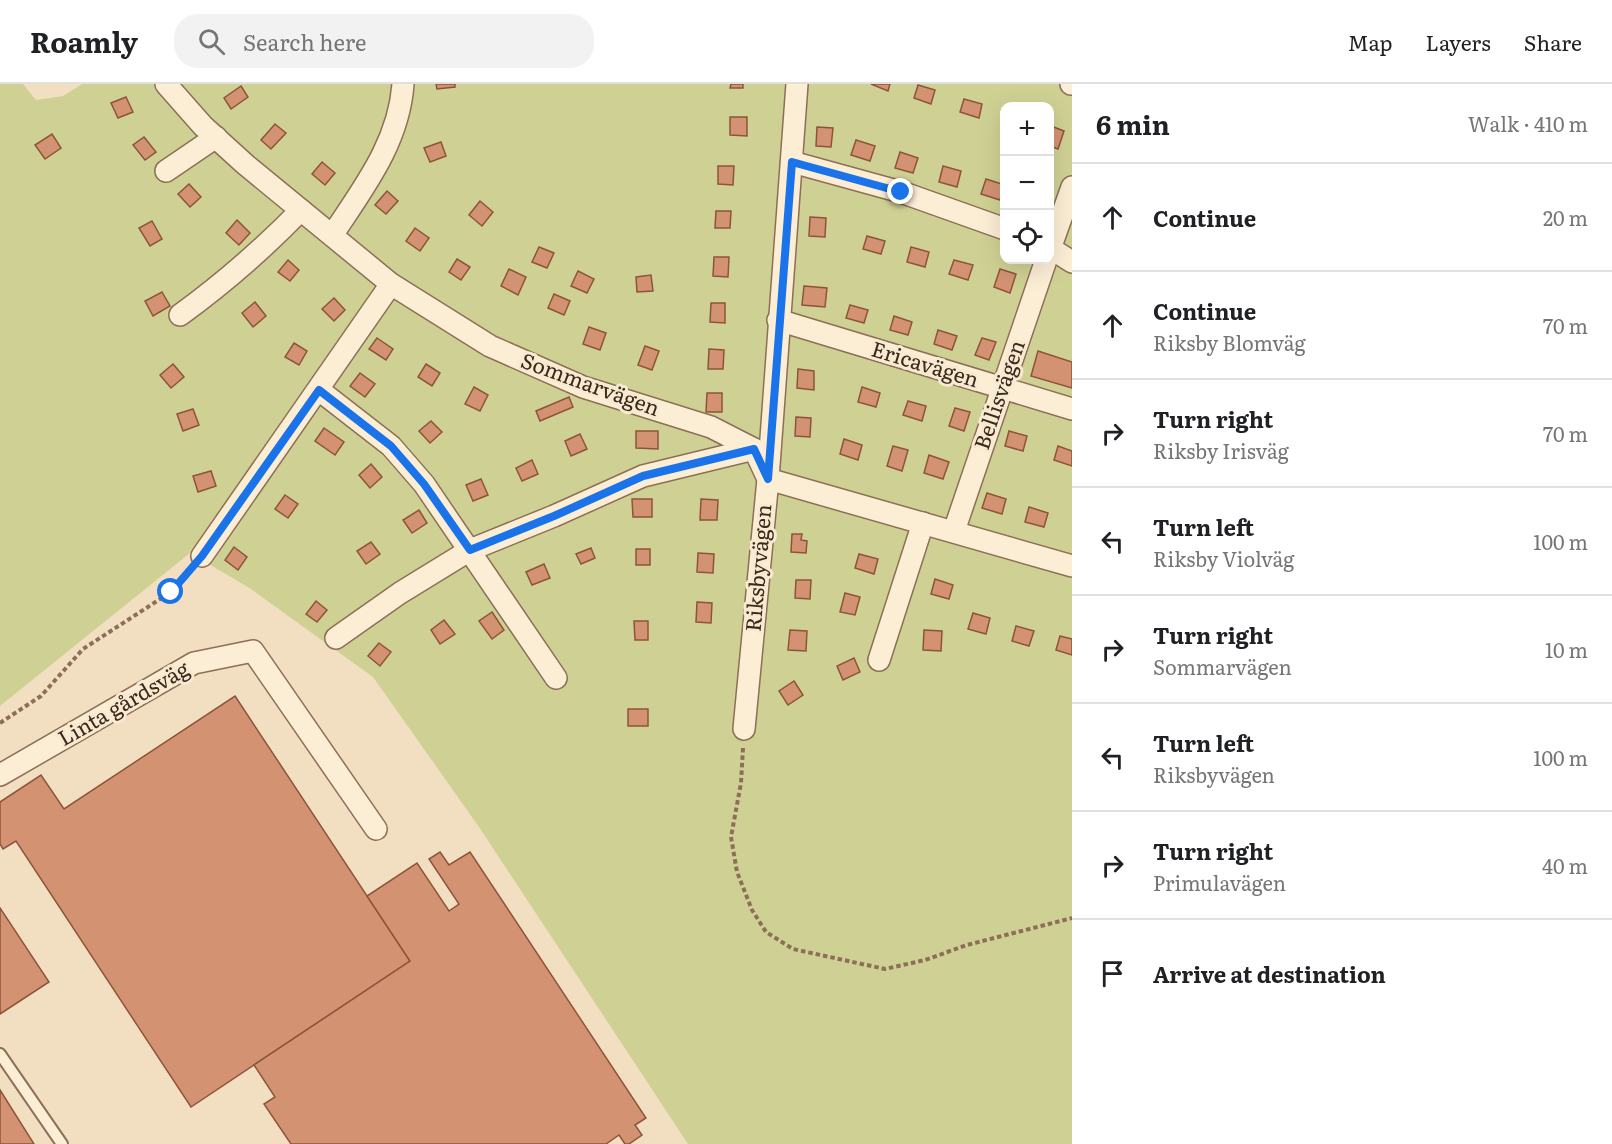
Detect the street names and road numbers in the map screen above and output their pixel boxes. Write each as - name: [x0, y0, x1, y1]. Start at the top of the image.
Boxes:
- street label: Ericavägen: [868, 332, 983, 394]
- street label: Bellisvägen: [964, 335, 1031, 453]
- street label: Sommarvägen: [517, 343, 665, 422]
- street label: Riksbyvägen: [735, 503, 778, 633]
- street label: Linta gårdsväg: [51, 652, 194, 752]

